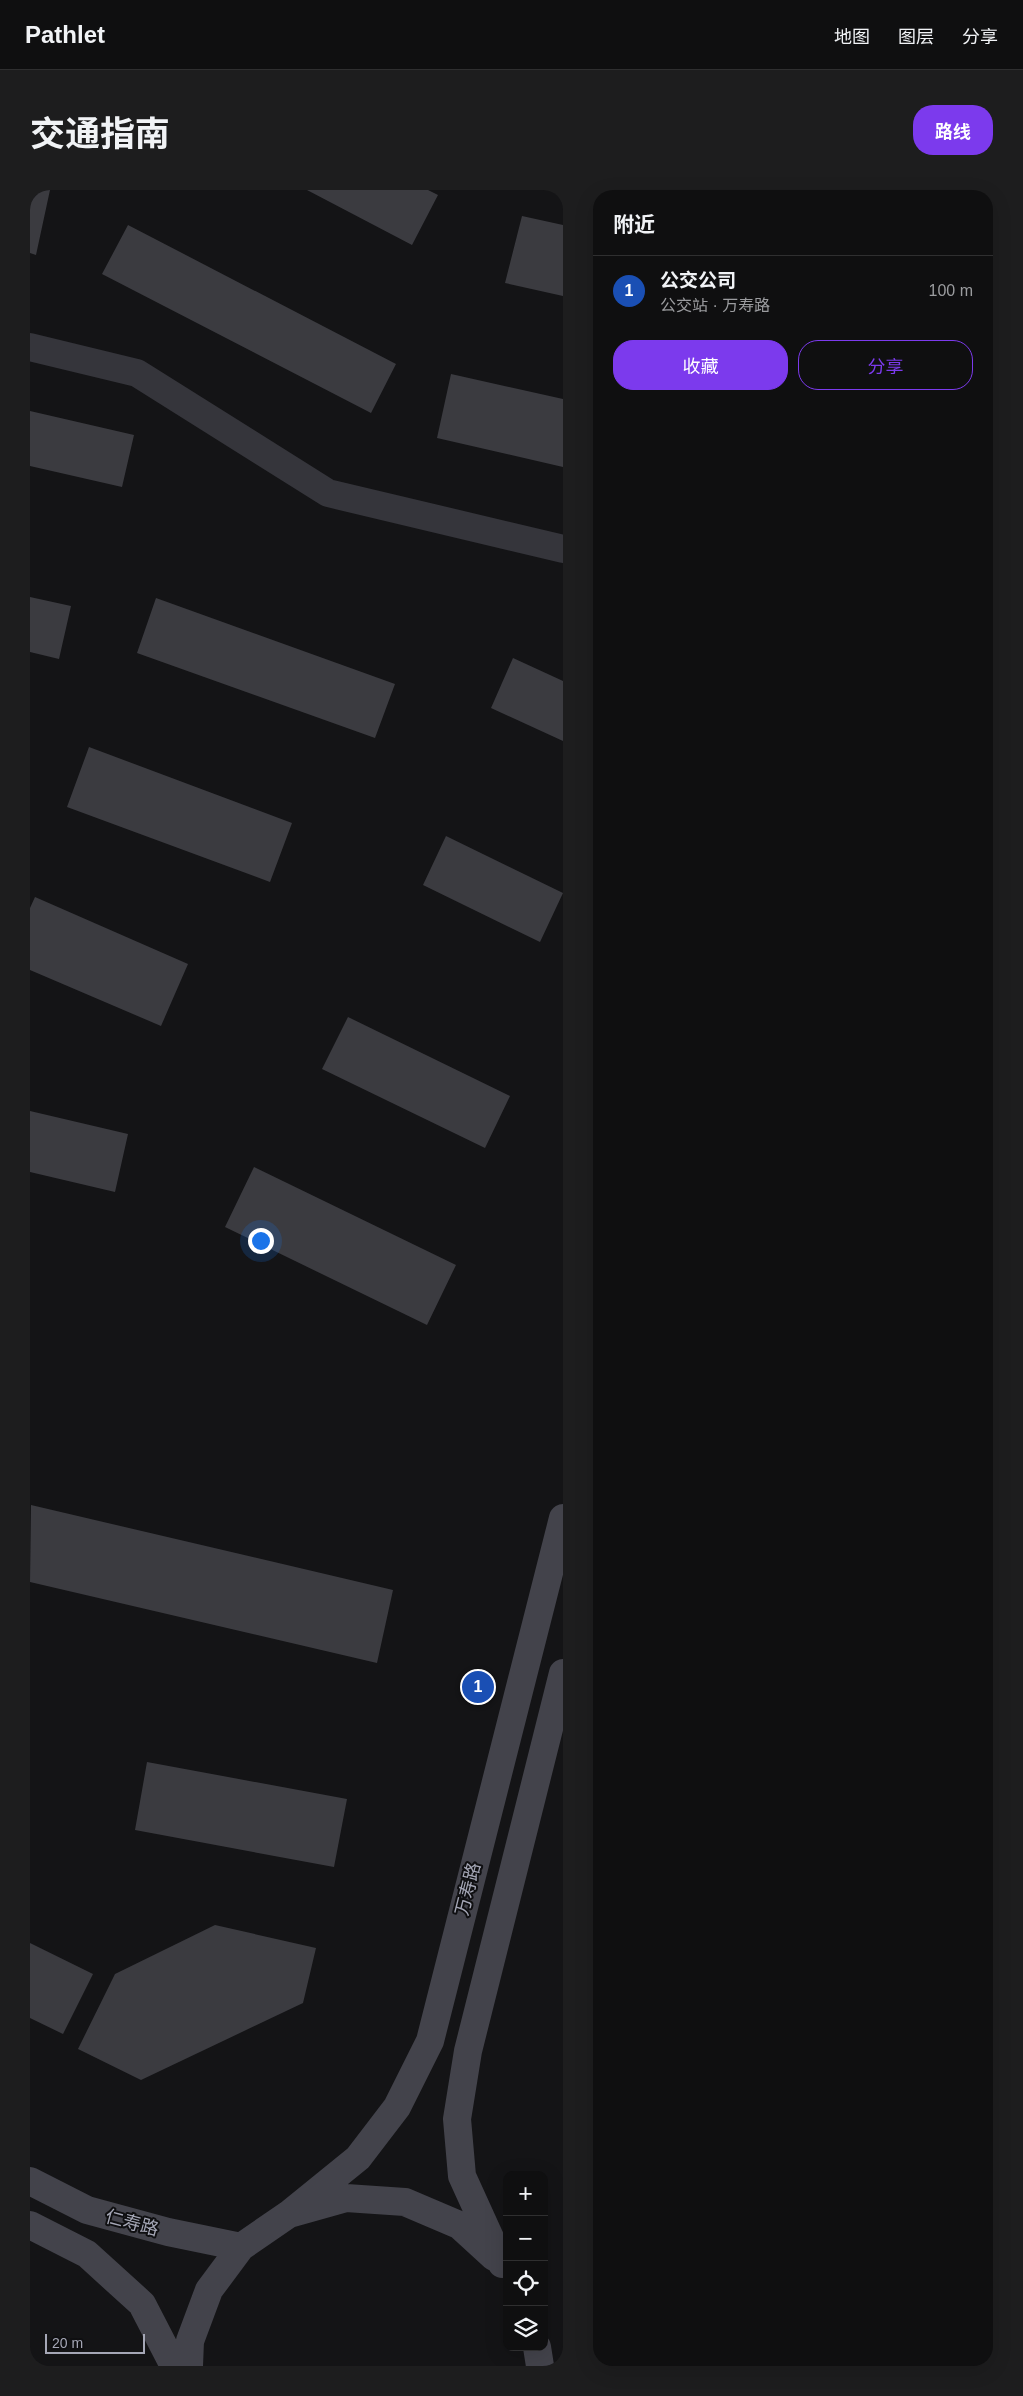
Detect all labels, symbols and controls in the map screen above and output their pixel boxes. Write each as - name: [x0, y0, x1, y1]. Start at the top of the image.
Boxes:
- text: Pathlet: [25, 21, 105, 48]
- text: 地图: [834, 27, 870, 47]
- text: 图层: [898, 27, 934, 47]
- text: 分享: [962, 27, 998, 47]
- button: 路线: [913, 105, 993, 155]
- text: 交通指南: [30, 114, 170, 153]
- text: 附近: [613, 213, 655, 236]
- text: 公交公司: [660, 270, 736, 291]
- text: 1: [625, 282, 633, 299]
- text: 100 m: [929, 282, 973, 299]
- text: 公交站 · 万寿路: [660, 297, 770, 314]
- button: 收藏: [613, 340, 788, 390]
- button: 分享: [798, 340, 973, 390]
- your location: [248, 1228, 274, 1254]
- pin: 1: [462, 1668, 494, 1706]
- street label: 万寿路: [452, 1860, 484, 1918]
- map controls: [503, 2171, 548, 2351]
- button: +: [503, 2171, 548, 2216]
- street label: 仁寿路: [103, 2206, 161, 2240]
- button: −: [503, 2216, 548, 2261]
- button: locate: [503, 2261, 548, 2306]
- button: layers: [503, 2306, 548, 2351]
- scale bar: [45, 2331, 145, 2354]
- text: 20 m: [52, 2335, 83, 2351]

